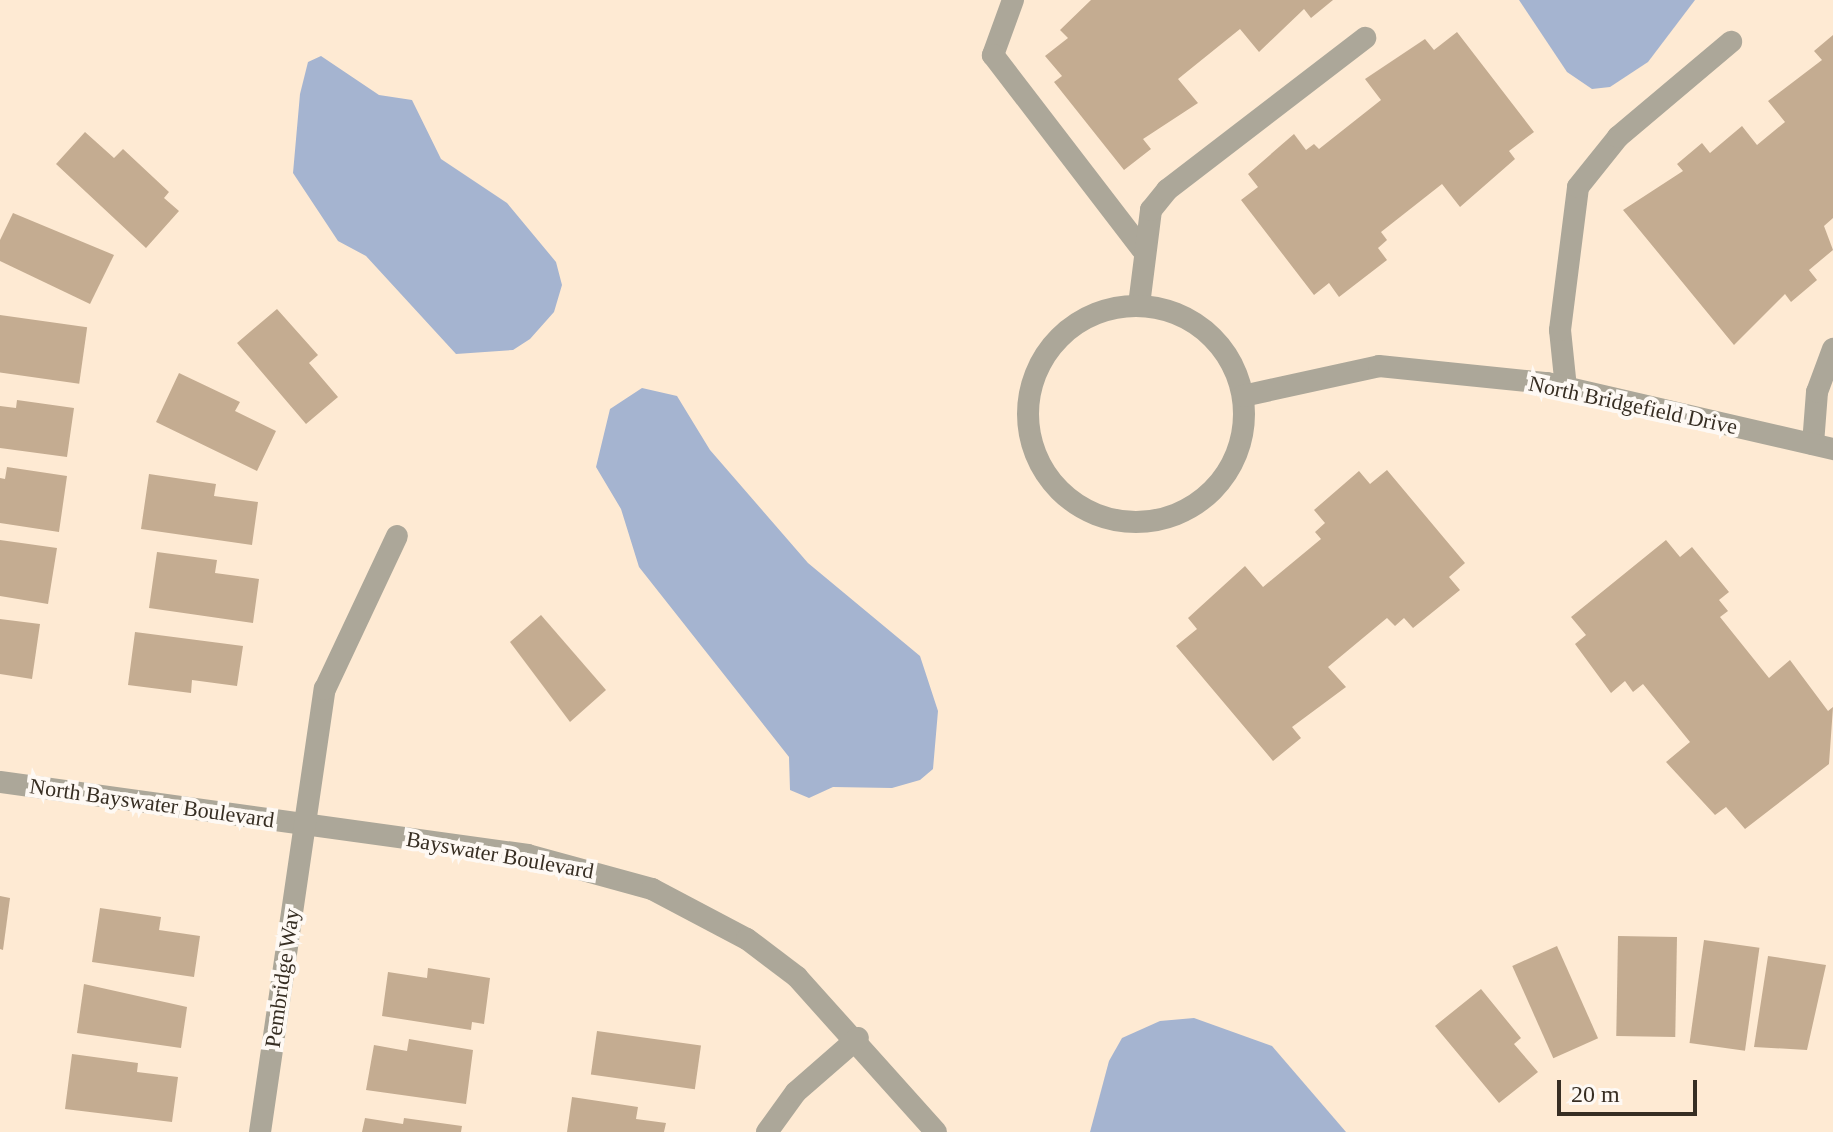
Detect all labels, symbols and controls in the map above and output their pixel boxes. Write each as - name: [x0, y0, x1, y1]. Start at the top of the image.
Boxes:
- street label: North Bridgefield Drive: [1526, 370, 1740, 440]
- street label: North Bayswater Boulevard: [28, 773, 276, 833]
- street label: Bayswater Boulevard: [404, 826, 596, 884]
- street label: Pembridge Way: [259, 907, 305, 1049]
- scale bar: [1561, 1064, 1701, 1114]
- text: 20 m: [1571, 1081, 1620, 1107]

